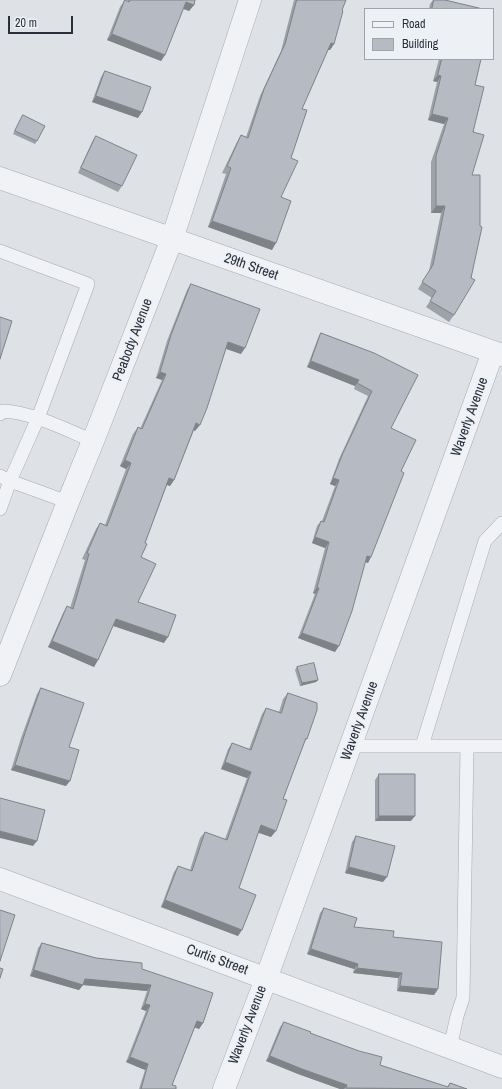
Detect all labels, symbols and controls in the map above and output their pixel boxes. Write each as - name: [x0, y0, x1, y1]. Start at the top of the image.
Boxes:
- scale bar: [10, 8, 75, 34]
- legend: [364, 8, 494, 60]
- text: 20 m: [15, 15, 37, 31]
- text: Road: [402, 16, 426, 32]
- text: Building: [402, 36, 438, 52]
- street label: 29th Street: [222, 250, 280, 284]
- street label: Peabody Avenue: [110, 296, 156, 384]
- street label: Waverly Avenue: [448, 375, 492, 459]
- street label: Waverly Avenue: [338, 679, 382, 763]
- street label: Curtis Street: [184, 941, 250, 979]
- street label: Waverly Avenue: [225, 983, 271, 1067]

